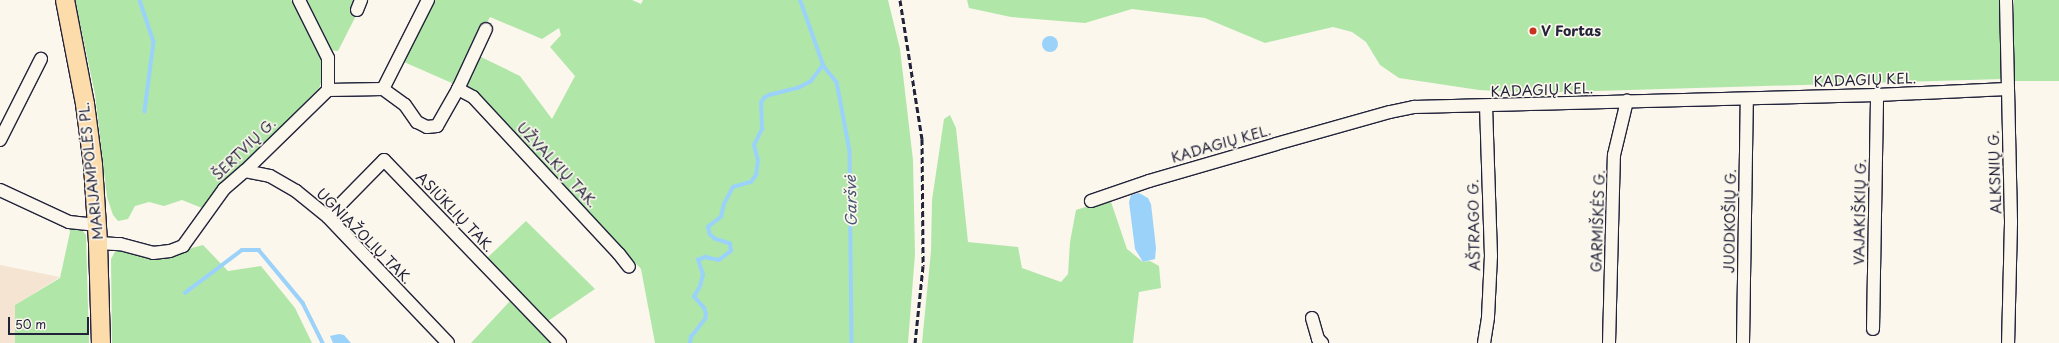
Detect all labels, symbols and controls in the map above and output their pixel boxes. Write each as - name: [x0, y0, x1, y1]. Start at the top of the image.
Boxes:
- place label: V Fortas: [1541, 23, 1602, 39]
- marker: V Fortas: [1528, 26, 1538, 36]
- street label: KADAGIŲ KEL.: [1813, 70, 1917, 90]
- street label: KADAGIŲ KEL.: [1490, 80, 1594, 100]
- street label: MARIJAMPOLĖS PL.: [75, 101, 107, 241]
- street label: ŠERTVIŲ G.: [209, 115, 279, 183]
- street label: UŽVALKIŲ TAK.: [513, 119, 601, 211]
- street label: KADAGIŲ KEL.: [1169, 122, 1273, 166]
- street label: ALKSNIŲ G.: [1985, 130, 2005, 214]
- street label: VAJAKIŠKIŲ G.: [1851, 159, 1869, 265]
- street label: ASIŪKLIŲ TAK.: [413, 169, 497, 255]
- street label: JUODKOŠIŲ G.: [1721, 169, 1739, 273]
- street label: GARMIŠKĖS G.: [1588, 170, 1608, 272]
- water label: Garšvė: [841, 175, 859, 227]
- street label: AŠTRAGO G.: [1465, 180, 1483, 270]
- street label: UGNIAŽOLIŲ TAK.: [313, 185, 415, 287]
- scale bar: [10, 309, 91, 335]
- text: 50 m: [15, 315, 46, 333]

